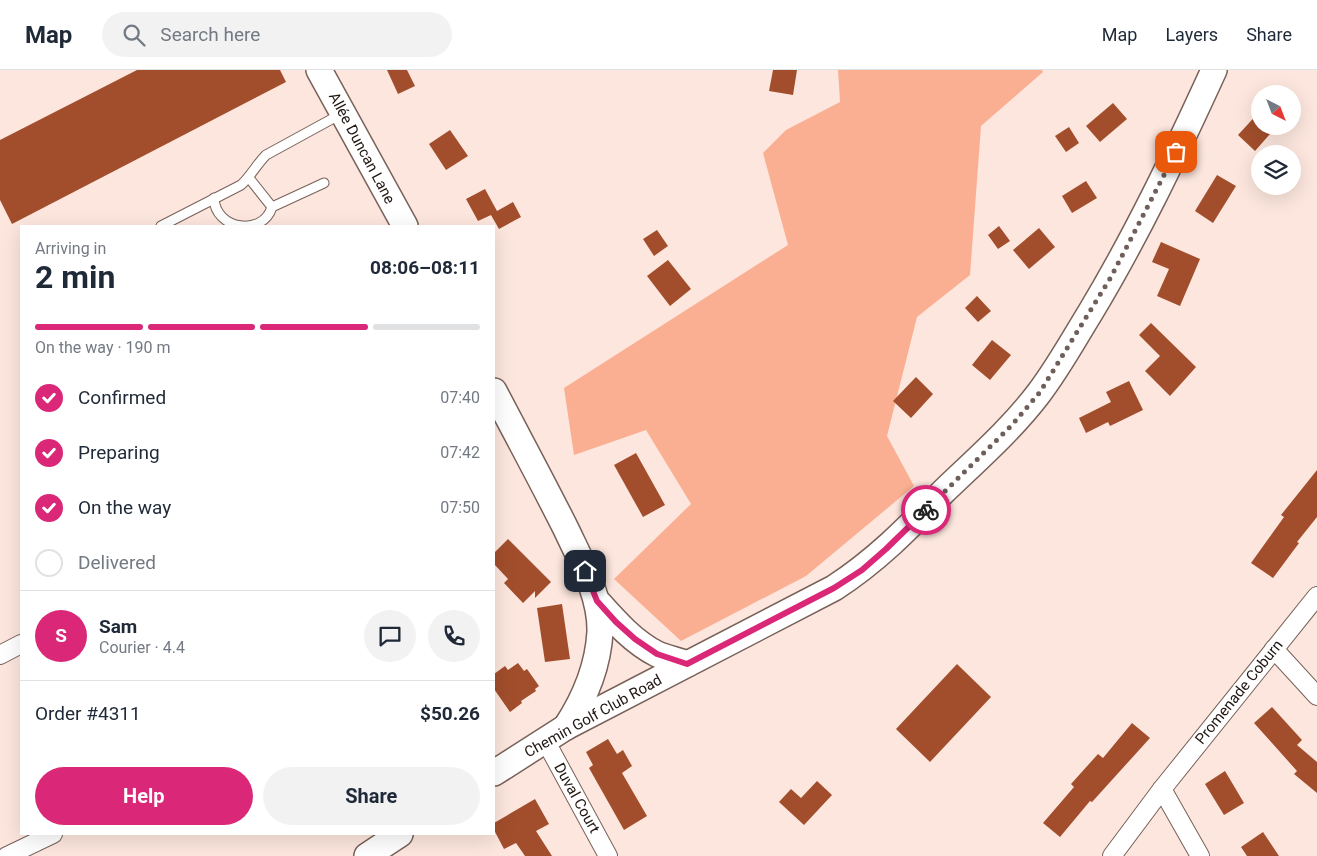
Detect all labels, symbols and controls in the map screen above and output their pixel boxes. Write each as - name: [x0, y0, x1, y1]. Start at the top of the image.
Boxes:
- search box: [102, 12, 452, 57]
- text: Map: [25, 21, 72, 49]
- icon: search: [120, 21, 148, 49]
- text: Search here: [160, 23, 260, 46]
- text: Map: [1102, 24, 1137, 45]
- text: Layers: [1165, 24, 1218, 45]
- text: Share: [1246, 24, 1292, 45]
- north arrow: [1251, 85, 1301, 135]
- map controls: [1251, 85, 1301, 195]
- street label: Allée Duncan Lane: [325, 89, 399, 207]
- pin: [1155, 131, 1197, 173]
- icon: bag: [1162, 138, 1190, 166]
- button: layers: [1251, 145, 1301, 195]
- text: Arriving in: [35, 239, 106, 258]
- text: 08:06–08:11: [370, 256, 480, 279]
- text: 2 min: [35, 258, 115, 296]
- text: On the way · 190 m: [35, 338, 171, 357]
- icon: check: [35, 384, 63, 412]
- text: Confirmed: [78, 386, 166, 409]
- text: 07:40: [440, 388, 480, 407]
- icon: check: [35, 439, 63, 467]
- text: Preparing: [78, 441, 160, 464]
- text: 07:42: [440, 443, 480, 462]
- courier: [901, 485, 951, 535]
- icon: check: [35, 494, 63, 522]
- text: On the way: [78, 496, 171, 519]
- icon: bike: [912, 496, 940, 524]
- text: 07:50: [440, 498, 480, 517]
- pin: [564, 550, 606, 592]
- text: Delivered: [78, 551, 156, 574]
- icon: home: [571, 557, 599, 585]
- button: chat: [364, 610, 416, 662]
- button: phone: [428, 610, 480, 662]
- text: Sam: [99, 615, 137, 638]
- text: S: [55, 624, 67, 647]
- street label: Promenade Coburn: [1191, 636, 1287, 748]
- text: Courier · 4.4: [99, 638, 185, 657]
- street label: Chemin Golf Club Road: [521, 671, 665, 761]
- text: Order #4311: [35, 702, 141, 725]
- text: $50.26: [420, 702, 480, 725]
- street label: Duval Court: [550, 760, 604, 836]
- button: Help: [35, 767, 253, 825]
- button: Share: [263, 767, 480, 825]

